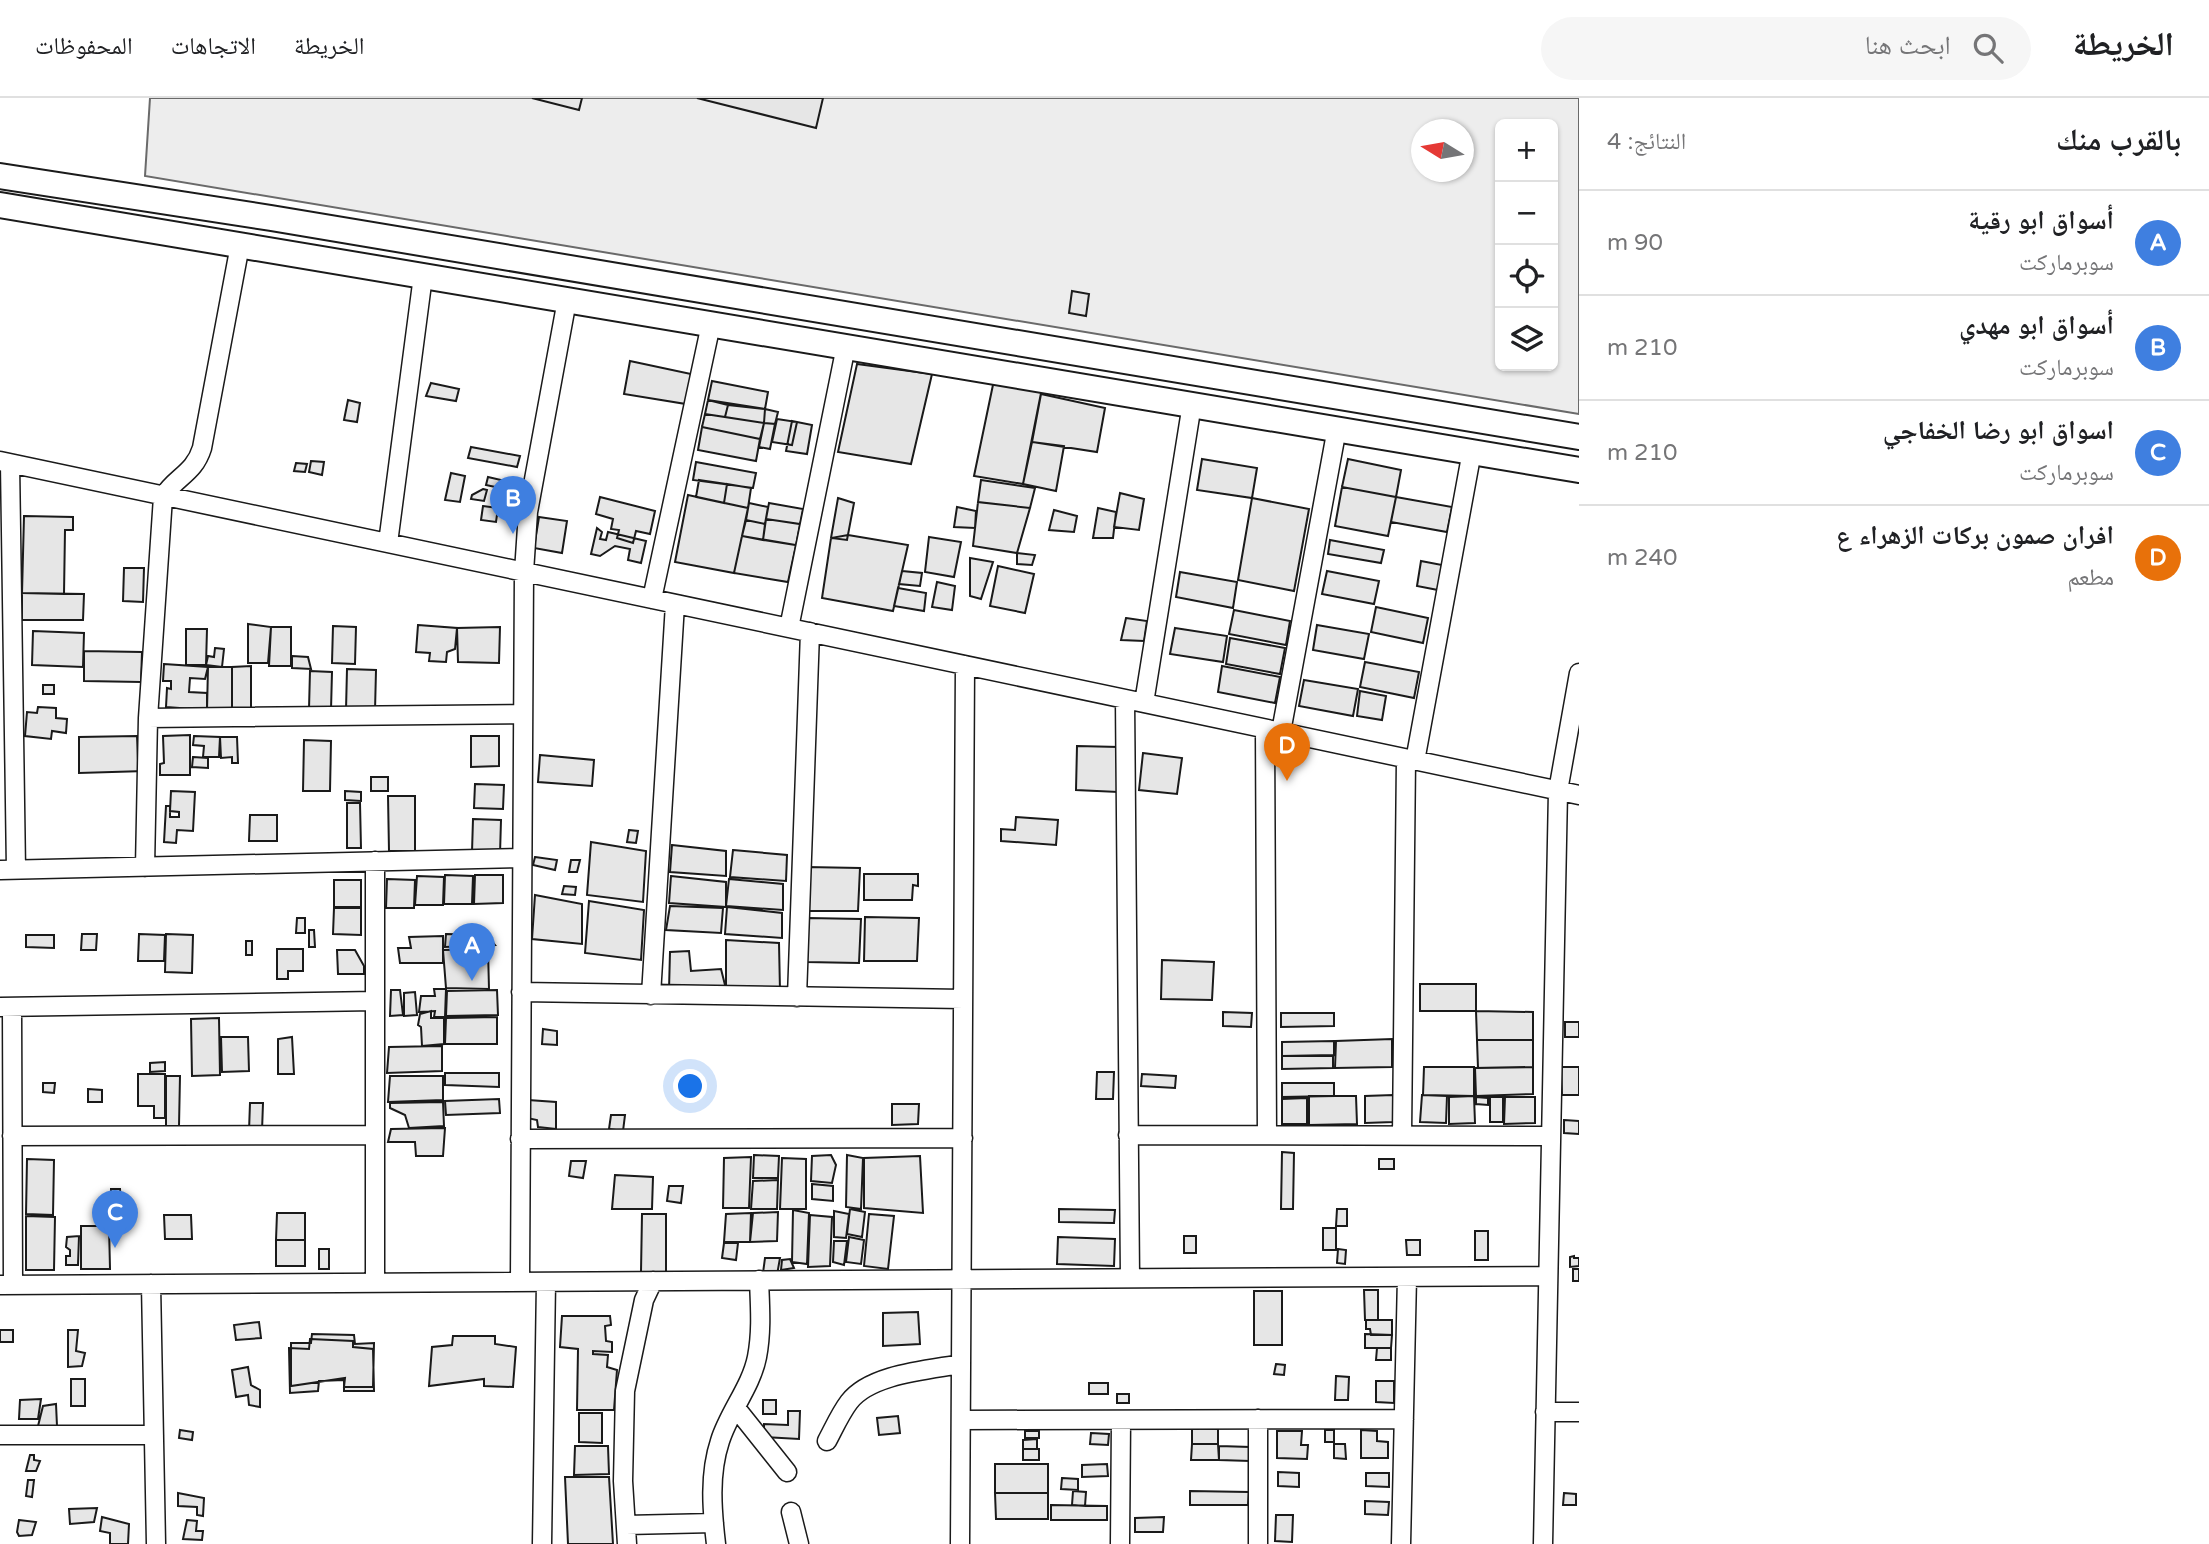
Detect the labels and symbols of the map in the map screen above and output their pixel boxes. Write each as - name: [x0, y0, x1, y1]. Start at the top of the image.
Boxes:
- north arrow: [1411, 119, 1474, 182]
- pin: B: [490, 476, 536, 534]
- pin: D: [1264, 723, 1310, 781]
- pin: A: [449, 923, 495, 981]
- your location: [673, 1069, 707, 1103]
- pin: C: [92, 1190, 138, 1248]

